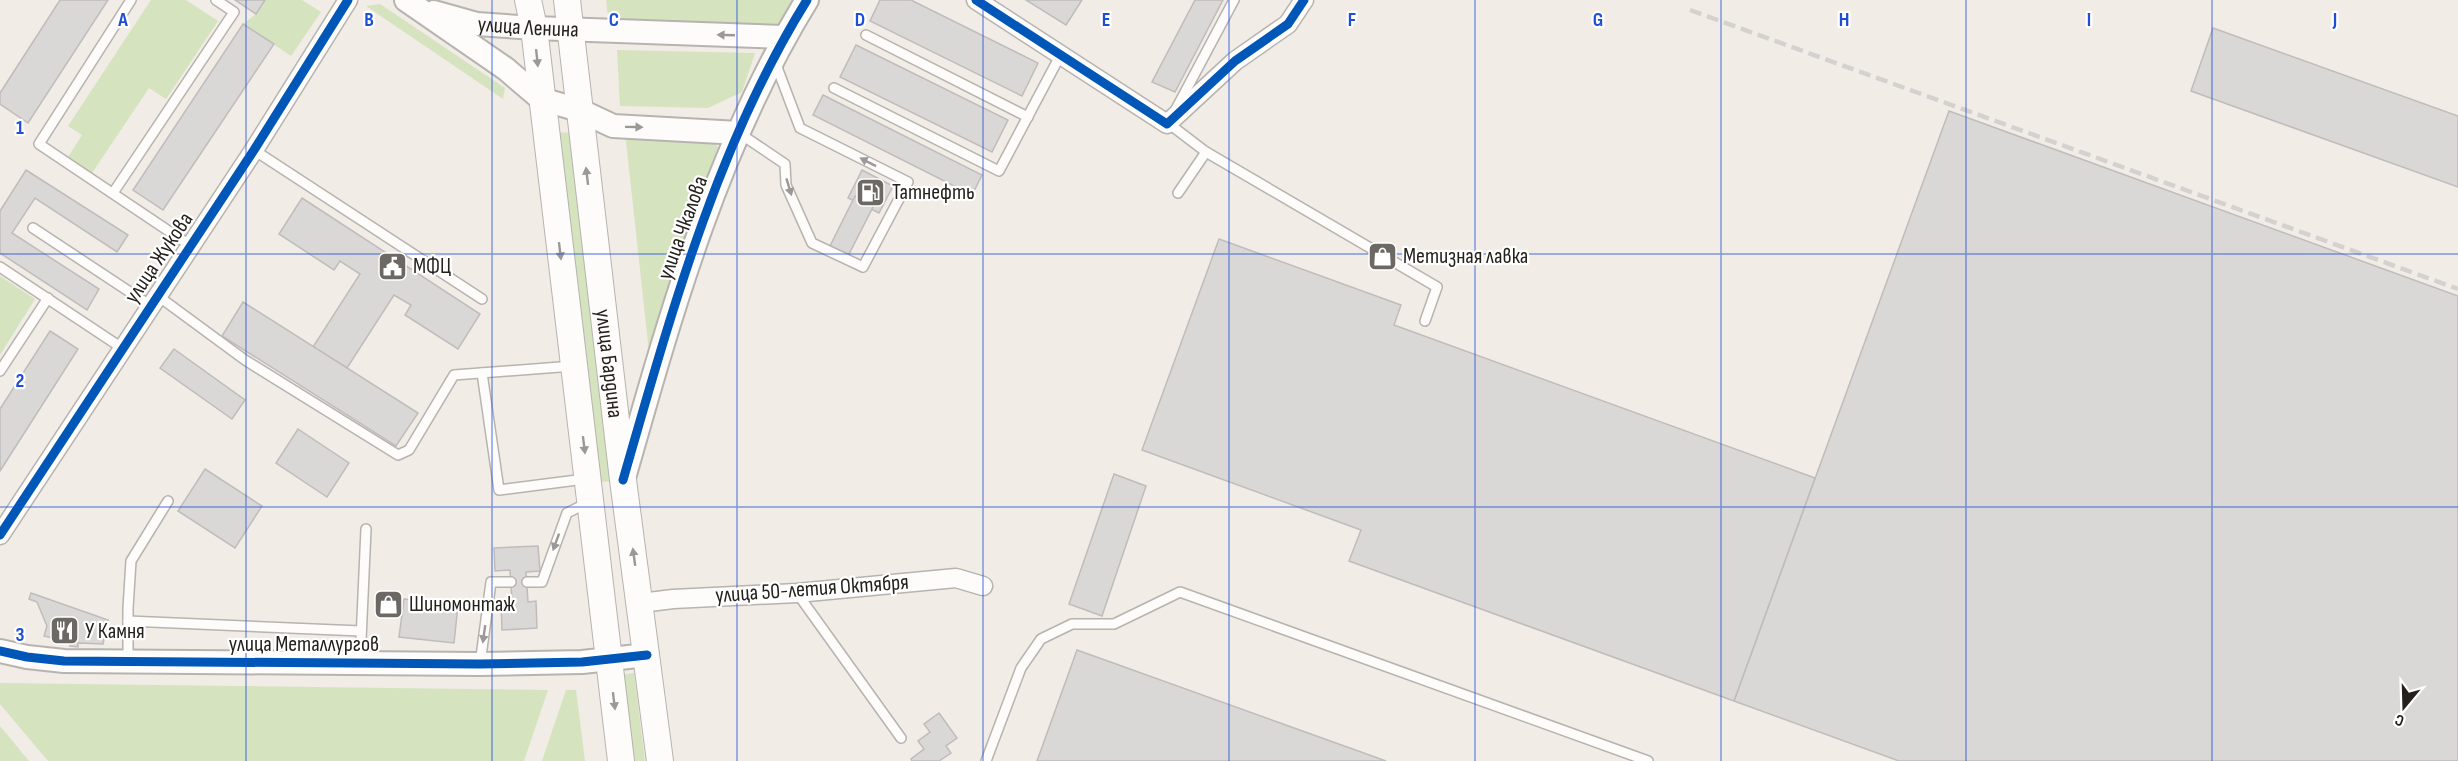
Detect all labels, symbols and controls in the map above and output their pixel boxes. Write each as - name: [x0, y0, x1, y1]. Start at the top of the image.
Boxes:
- text: A: [117, 8, 128, 32]
- text: B: [364, 8, 374, 32]
- text: C: [609, 8, 619, 32]
- text: D: [855, 8, 865, 32]
- text: E: [1102, 8, 1110, 32]
- text: F: [1348, 8, 1356, 32]
- text: G: [1593, 8, 1603, 32]
- text: H: [1839, 8, 1849, 32]
- text: I: [2087, 8, 2091, 32]
- text: J: [2332, 8, 2337, 32]
- street label: улица Ленина: [477, 11, 579, 43]
- one-way arrow: [716, 31, 735, 40]
- one-way arrow: [532, 48, 542, 67]
- text: 1: [16, 116, 24, 140]
- one-way arrow: [624, 122, 643, 131]
- one-way arrow: [859, 157, 876, 167]
- one-way arrow: [582, 166, 592, 185]
- street label: улица Чкалова: [652, 172, 714, 284]
- fuel station icon: Татнефть: [855, 176, 887, 208]
- one-way arrow: [785, 178, 794, 196]
- place label: Татнефть: [892, 179, 975, 206]
- street label: улица Жукова: [119, 207, 199, 309]
- shop icon: Метизная лавка: [1366, 240, 1398, 272]
- one-way arrow: [556, 242, 565, 261]
- place label: Метизная лавка: [1403, 243, 1528, 270]
- public building icon: МФЦ: [376, 250, 408, 282]
- place label: МФЦ: [413, 253, 451, 280]
- street label: улица Бардина: [590, 308, 629, 420]
- text: 2: [16, 369, 24, 393]
- one-way arrow: [580, 435, 589, 454]
- one-way arrow: [551, 533, 561, 551]
- one-way arrow: [630, 548, 639, 567]
- street label: улица 50-летия Октября: [714, 569, 910, 609]
- shop icon: Шиномонтаж: [372, 588, 404, 620]
- place label: Шиномонтаж: [409, 591, 515, 618]
- restaurant icon: У Камня: [48, 615, 80, 647]
- place label: У Камня: [85, 618, 145, 645]
- text: 3: [16, 623, 25, 647]
- one-way arrow: [479, 624, 488, 643]
- street label: улица Металлургов: [229, 631, 379, 658]
- north arrow: [2374, 677, 2434, 737]
- one-way arrow: [609, 692, 618, 711]
- text: С: [2393, 709, 2407, 730]

